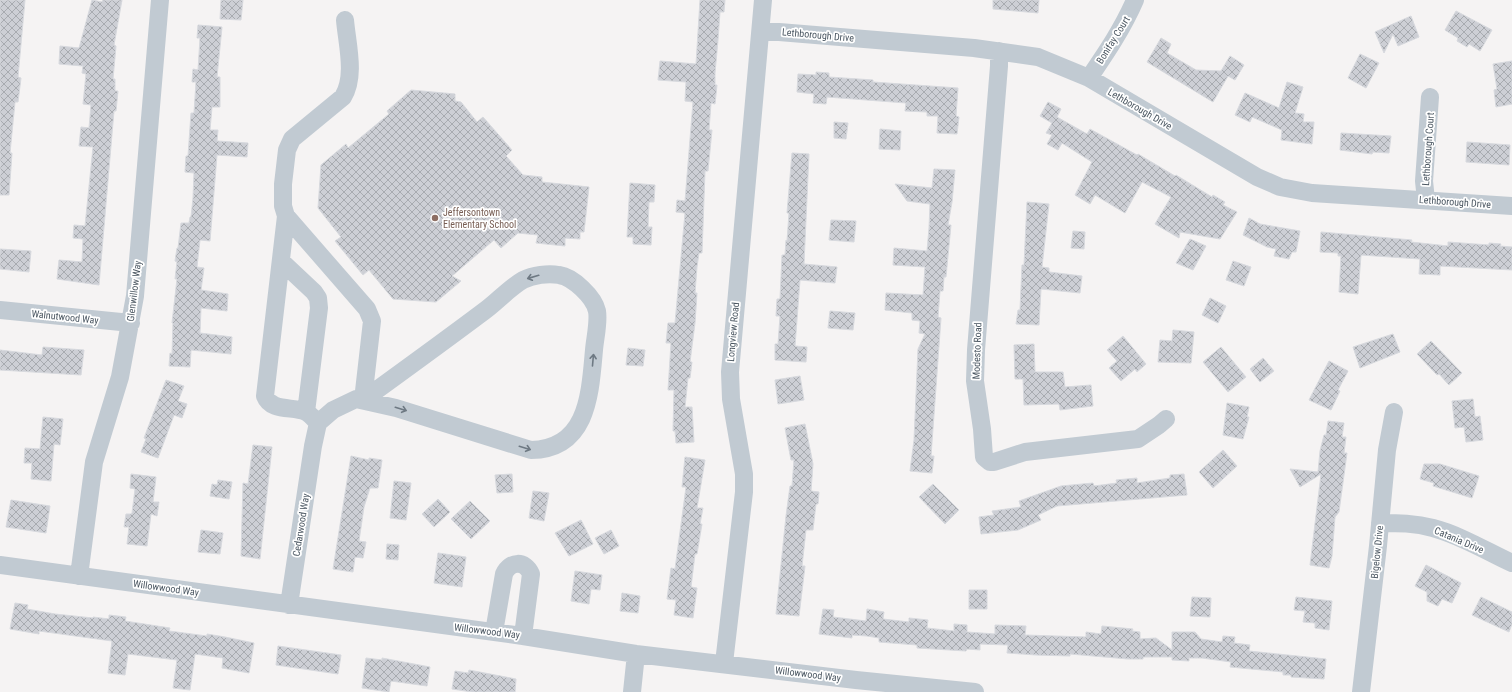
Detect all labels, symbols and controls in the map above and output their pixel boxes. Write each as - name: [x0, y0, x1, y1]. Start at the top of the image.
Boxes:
- street label: Bonifay Court: [1094, 14, 1132, 66]
- street label: Lethborough Drive: [782, 26, 855, 44]
- street label: Lethborough Drive: [1106, 86, 1174, 132]
- street label: Lethborough Court: [1420, 112, 1436, 186]
- street label: Lethborough Drive: [1419, 194, 1492, 210]
- place label: Jeffersontown Elementary School: [443, 207, 516, 230]
- marker: Jeffersontown Elementary School: [430, 213, 440, 223]
- street label: Glenwillow Way: [125, 260, 143, 322]
- one-way arrow: [527, 274, 540, 281]
- street label: Longview Road: [725, 302, 741, 362]
- street label: Walnutwood Way: [31, 308, 99, 326]
- street label: Modesto Road: [971, 322, 983, 380]
- one-way arrow: [589, 354, 596, 367]
- one-way arrow: [395, 406, 407, 414]
- one-way arrow: [518, 445, 531, 452]
- street label: Cedarwood Way: [291, 493, 311, 557]
- street label: Bigelow Drive: [1369, 525, 1385, 579]
- street label: Catania Drive: [1433, 525, 1486, 555]
- street label: Willowwood Way: [132, 578, 200, 598]
- street label: Willowwood Way: [453, 622, 521, 640]
- street label: Willowwood Way: [774, 665, 842, 683]

